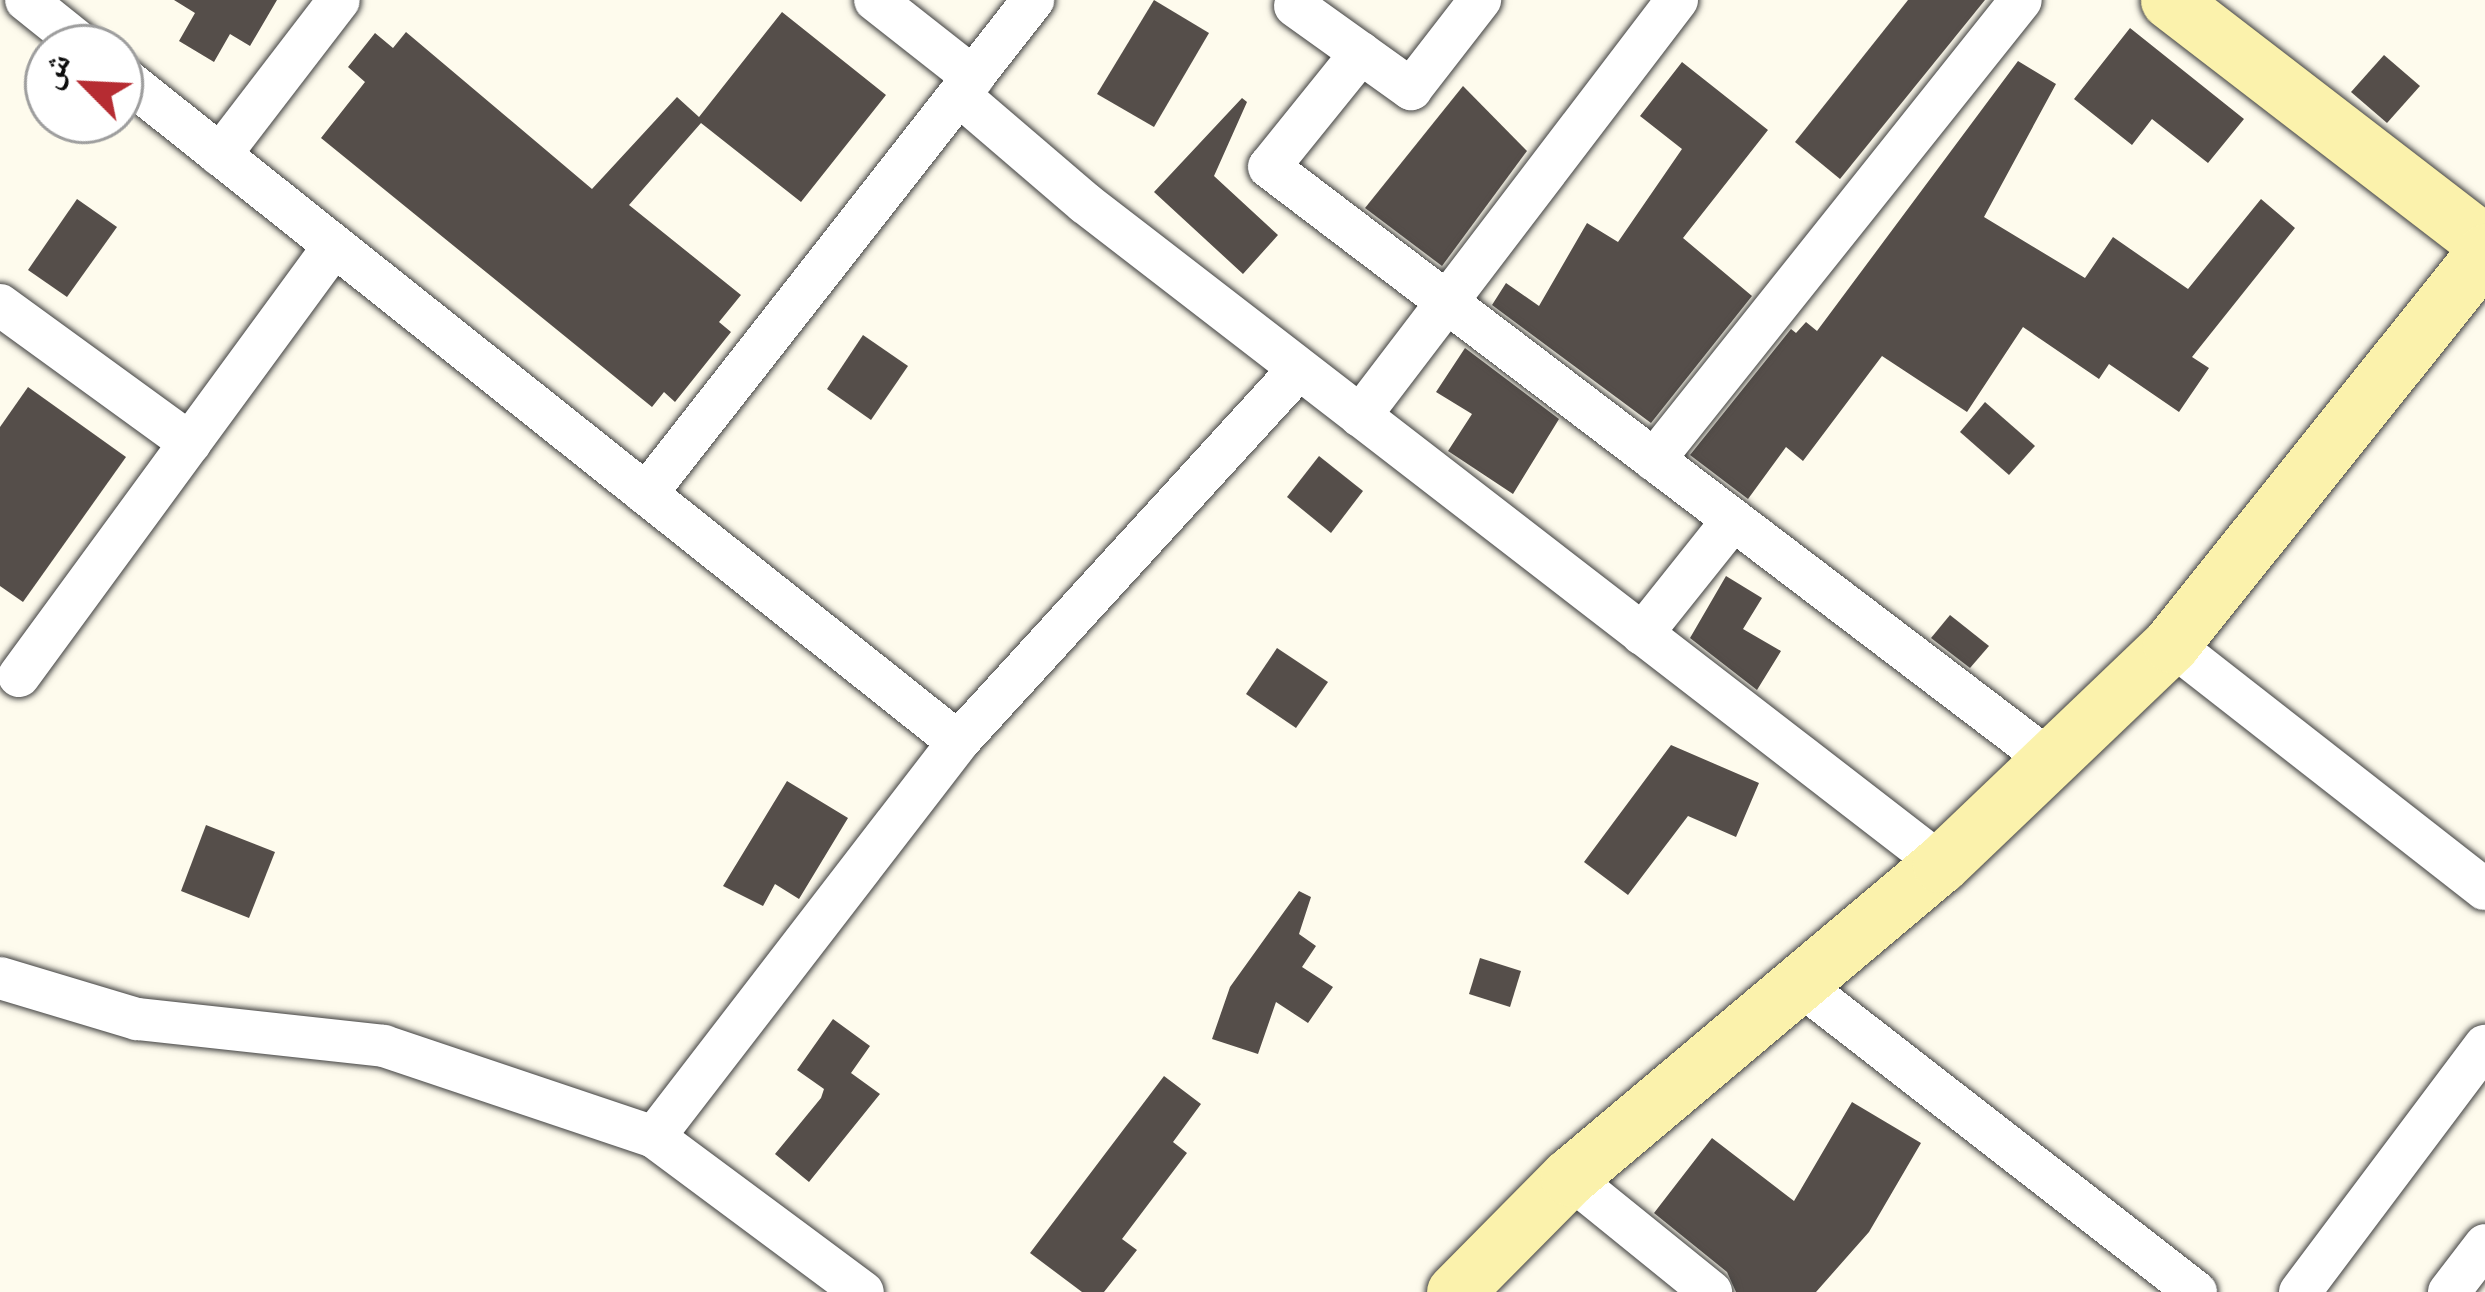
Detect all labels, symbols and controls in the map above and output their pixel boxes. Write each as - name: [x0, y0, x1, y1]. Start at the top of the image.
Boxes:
- north arrow: [24, 24, 144, 144]
- text: ش: [28, 46, 79, 95]

